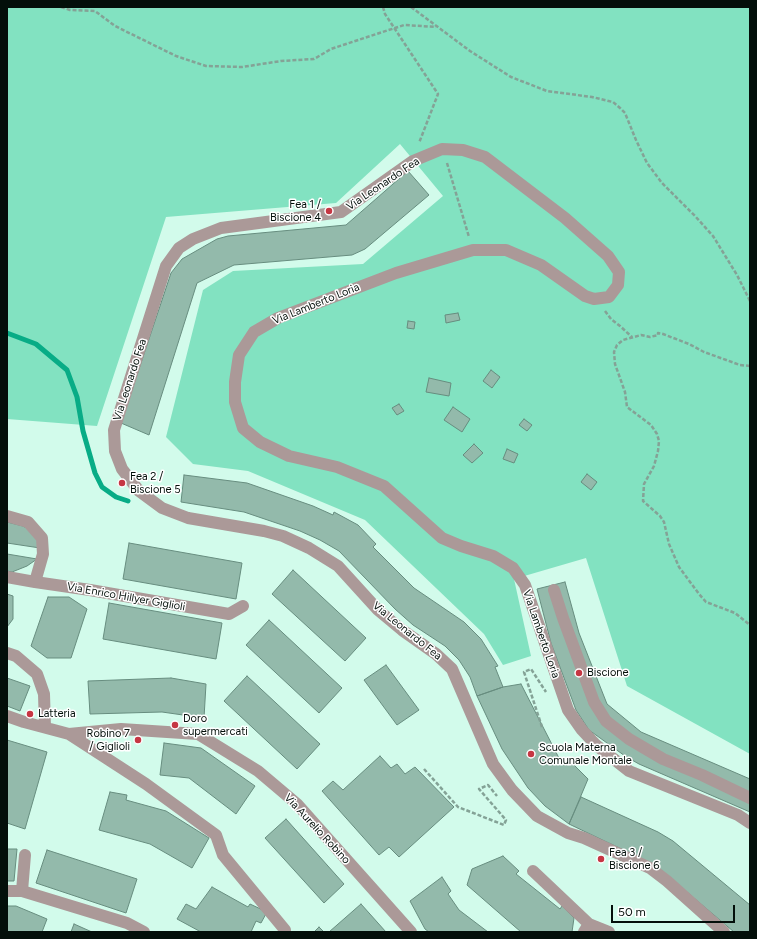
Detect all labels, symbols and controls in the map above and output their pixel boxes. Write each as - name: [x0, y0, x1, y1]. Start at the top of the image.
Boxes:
- street label: Via Leonardo Fea: [344, 155, 422, 213]
- place label: Fea 1 / Biscione 4: [270, 198, 321, 224]
- marker: Fea 1 / Biscione 4: [324, 206, 334, 216]
- street label: Via Lamberto Loria: [271, 281, 361, 327]
- street label: Via Leonardo Fea: [111, 337, 149, 423]
- place label: Fea 2 / Biscione 5: [130, 470, 180, 496]
- marker: Fea 2 / Biscione 5: [117, 478, 127, 488]
- street label: Via Enrico Hillyer Giglioli: [66, 580, 186, 614]
- street label: Via Lamberto Loria: [520, 588, 562, 680]
- street label: Via Leonardo Fea: [370, 599, 444, 663]
- place label: Biscione: [587, 666, 628, 680]
- marker: Biscione: [574, 668, 584, 678]
- place label: Latteria: [38, 707, 76, 721]
- marker: Latteria: [25, 709, 35, 719]
- place label: Doro supermercati: [183, 712, 248, 738]
- marker: Doro supermercati: [170, 720, 180, 730]
- place label: Robino 7 / Giglioli: [87, 727, 130, 753]
- marker: Robino 7 / Giglioli: [133, 735, 143, 745]
- place label: Scuola Materna Comunale Montale: [539, 741, 632, 767]
- marker: Scuola Materna Comunale Montale: [526, 749, 536, 759]
- street label: Via Aurelio Robino: [281, 791, 353, 867]
- place label: Fea 3 / Biscione 6: [609, 846, 659, 872]
- marker: Fea 3 / Biscione 6: [596, 854, 606, 864]
- scale bar: [613, 897, 737, 923]
- text: 50 m: [618, 905, 646, 919]

